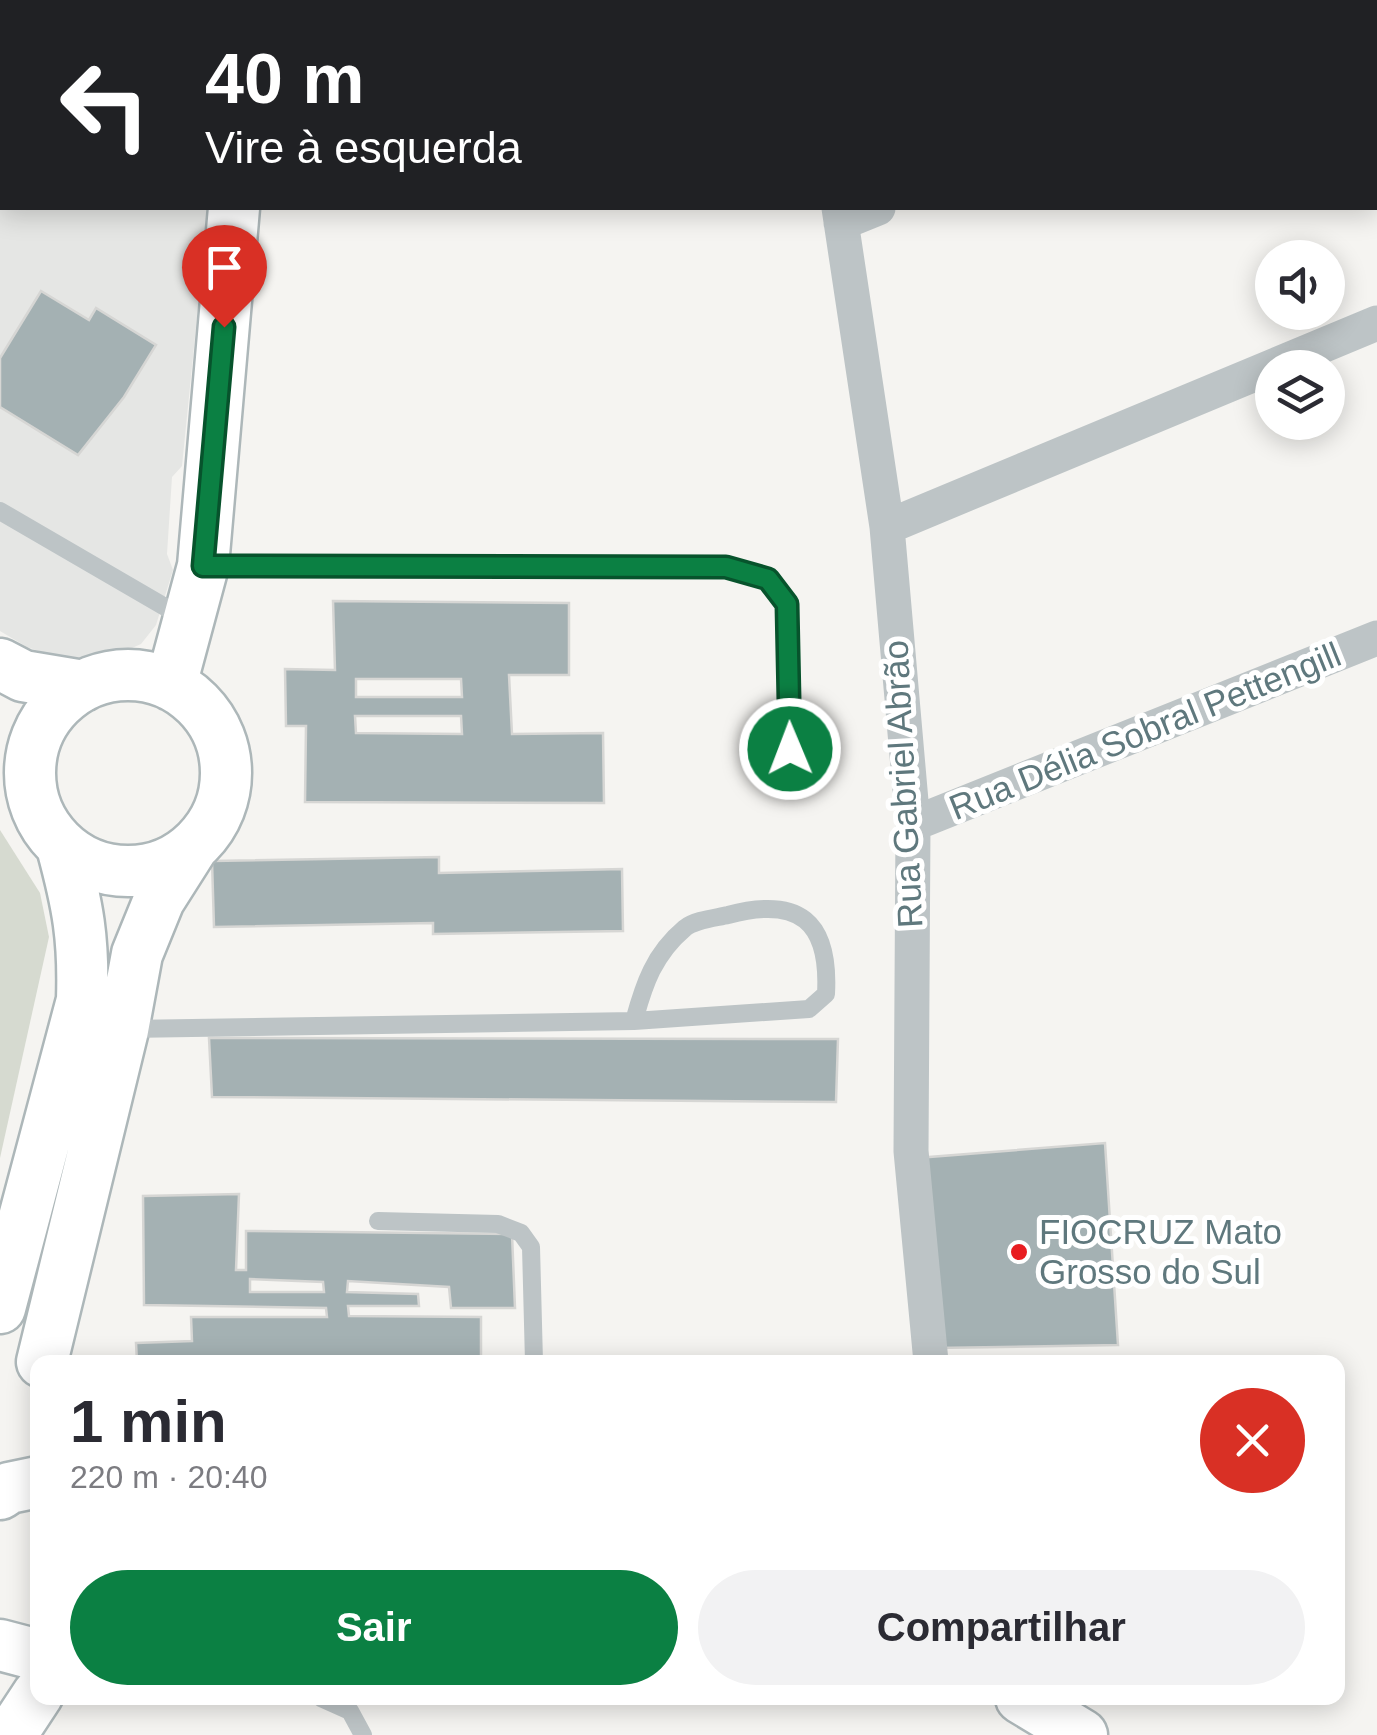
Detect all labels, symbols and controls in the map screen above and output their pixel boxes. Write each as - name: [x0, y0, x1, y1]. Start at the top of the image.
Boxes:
- icon: left: [40, 40, 170, 170]
- text: 40 m: [205, 40, 365, 118]
- text: Vire à esquerda: [205, 122, 522, 173]
- pin: [182, 225, 267, 328]
- icon: arrive: [197, 240, 252, 295]
- map controls: [1255, 240, 1345, 440]
- button: sound: [1255, 240, 1345, 330]
- button: layers: [1255, 350, 1345, 440]
- street label: Rua Délia Sobral Pettengill: [944, 634, 1346, 827]
- street label: Rua Gabriel Abrão: [875, 639, 930, 929]
- position arrow: [738, 697, 842, 801]
- place label: FIOCRUZ Mato Grosso do Sul: [1039, 1212, 1282, 1291]
- marker: FIOCRUZ Mato Grosso do Sul: [1008, 1241, 1030, 1263]
- text: 1 min: [70, 1388, 227, 1455]
- button: close: [1200, 1388, 1305, 1493]
- text: 220 m · 20:40: [70, 1459, 267, 1495]
- button: Sair: [70, 1570, 678, 1685]
- button: Compartilhar: [698, 1570, 1305, 1685]

